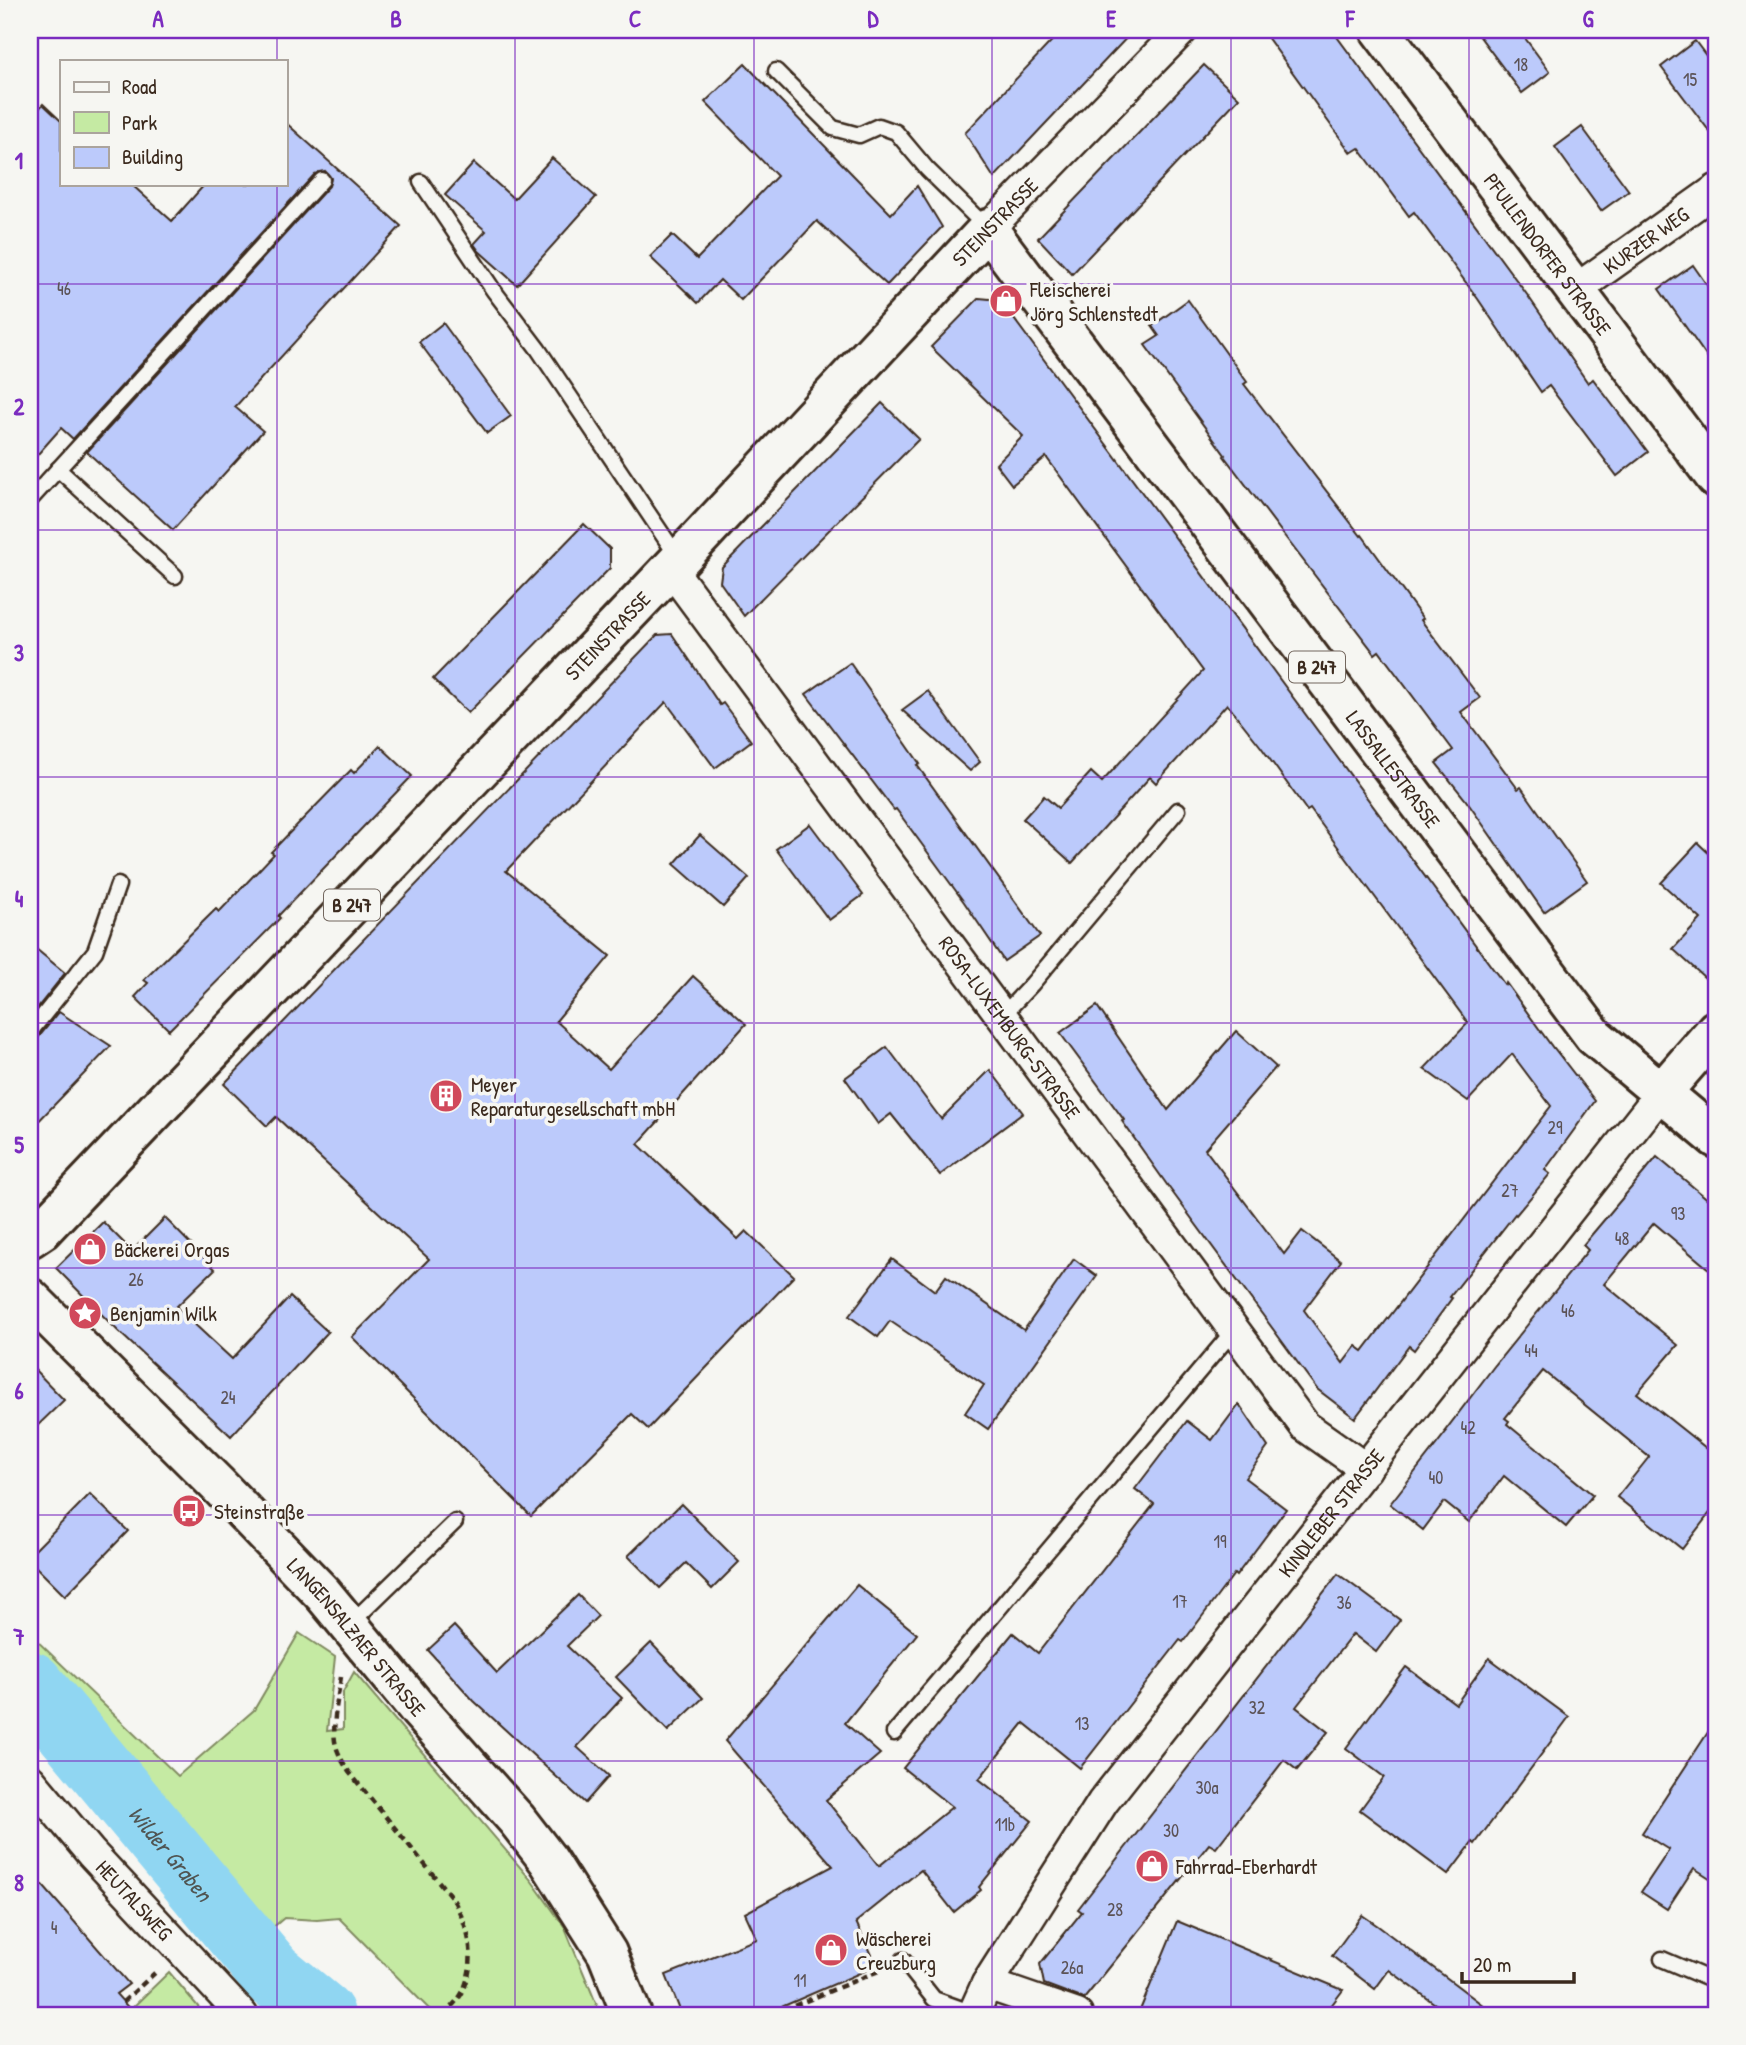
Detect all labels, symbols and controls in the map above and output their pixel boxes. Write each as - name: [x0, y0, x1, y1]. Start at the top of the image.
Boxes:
- text: A: [152, 3, 164, 34]
- text: B: [390, 3, 402, 34]
- text: C: [629, 3, 641, 34]
- text: D: [868, 3, 880, 34]
- text: E: [1106, 3, 1117, 34]
- text: F: [1345, 3, 1356, 34]
- text: G: [1582, 3, 1594, 34]
- house number: 18: [1514, 52, 1528, 77]
- legend: [60, 60, 287, 186]
- house number: 15: [1683, 67, 1697, 92]
- text: Road: [122, 72, 156, 101]
- text: Park: [122, 108, 157, 137]
- text: Building: [122, 142, 183, 171]
- text: 1: [15, 145, 23, 176]
- street label: PFULLENDORFER STRASSE: [1478, 167, 1618, 341]
- street label: STEINSTRASSE: [945, 171, 1045, 273]
- street label: KURZER WEG: [1597, 200, 1694, 280]
- place label: Fleischerei Jörg Schlenstedt: [1029, 275, 1158, 328]
- house number: 46: [57, 276, 71, 301]
- shop icon: Fleischerei Jörg Schlenstedt: [987, 282, 1025, 320]
- text: 2: [14, 391, 25, 422]
- street label: STEINSTRASSE: [558, 584, 657, 686]
- text: 3: [14, 637, 24, 668]
- road number: B 247: [1289, 652, 1345, 682]
- street label: LASSALLESTRASSE: [1340, 704, 1447, 834]
- text: 4: [15, 883, 24, 914]
- road number: B 247: [324, 890, 380, 920]
- street label: ROSA-LUXEMBURG-STRASSE: [932, 930, 1088, 1125]
- place label: Meyer Reparaturgesellschaft mbH: [471, 1070, 675, 1123]
- building icon: Meyer Reparaturgesellschaft mbH: [427, 1077, 465, 1115]
- house number: 29: [1547, 1115, 1563, 1140]
- text: 5: [14, 1129, 24, 1160]
- house number: 27: [1501, 1178, 1519, 1203]
- house number: 93: [1671, 1201, 1685, 1226]
- house number: 48: [1615, 1226, 1629, 1251]
- shop icon: Bäckerei Orgas: [71, 1230, 109, 1268]
- place label: Bäckerei Orgas: [114, 1235, 230, 1264]
- house number: 26: [128, 1267, 144, 1292]
- place icon: Benjamin Wilk: [66, 1294, 104, 1332]
- house number: 46: [1561, 1298, 1575, 1323]
- place label: Benjamin Wilk: [110, 1299, 217, 1328]
- house number: 44: [1524, 1338, 1538, 1363]
- text: 6: [14, 1375, 24, 1406]
- house number: 24: [220, 1385, 236, 1410]
- house number: 42: [1460, 1415, 1476, 1440]
- street label: KINDLEBER STRASSE: [1271, 1442, 1391, 1583]
- house number: 40: [1429, 1465, 1443, 1490]
- bus stop icon: Steinstraße: [170, 1492, 208, 1530]
- place label: Steinstraße: [214, 1497, 305, 1526]
- house number: 19: [1213, 1529, 1227, 1554]
- street label: LANGENSALZAER STRASSE: [281, 1551, 432, 1723]
- house number: 17: [1172, 1589, 1188, 1614]
- house number: 36: [1336, 1590, 1352, 1615]
- text: 7: [12, 1621, 25, 1652]
- house number: 32: [1249, 1695, 1266, 1720]
- house number: 13: [1075, 1711, 1089, 1736]
- house number: 30a: [1195, 1775, 1219, 1800]
- water label: Wilder Graben: [122, 1799, 221, 1909]
- house number: 11b: [995, 1812, 1015, 1837]
- house number: 30: [1163, 1818, 1179, 1843]
- shop icon: Fahrrad-Eberhardt: [1133, 1847, 1171, 1885]
- place label: Fahrrad-Eberhardt: [1175, 1852, 1318, 1881]
- street label: HEUTALSWEG: [90, 1853, 179, 1946]
- text: 8: [14, 1867, 24, 1898]
- house number: 28: [1107, 1897, 1123, 1922]
- house number: 4: [51, 1915, 58, 1940]
- place label: Wäscherei Creuzburg: [856, 1924, 936, 1977]
- shop icon: Wäscherei Creuzburg: [812, 1931, 850, 1969]
- scale bar: [1462, 1940, 1574, 1984]
- text: 20 m: [1473, 1950, 1511, 1979]
- house number: 26a: [1061, 1955, 1083, 1980]
- house number: 11: [793, 1968, 807, 1993]

